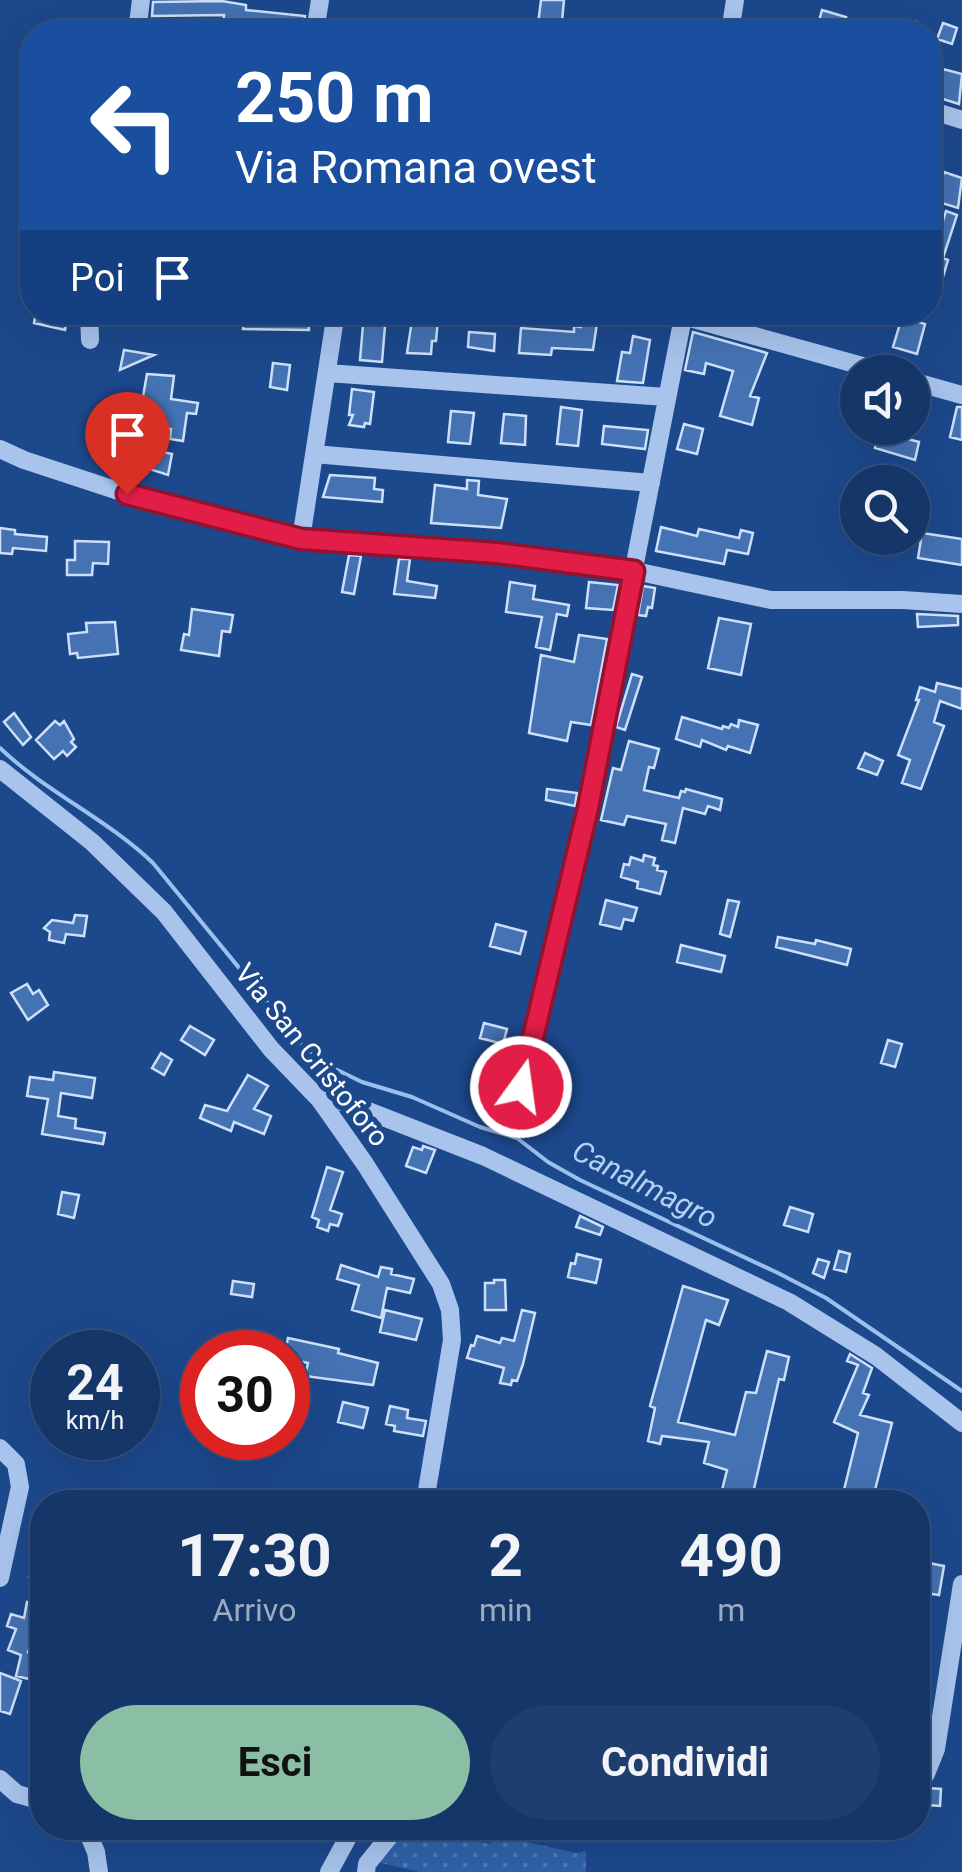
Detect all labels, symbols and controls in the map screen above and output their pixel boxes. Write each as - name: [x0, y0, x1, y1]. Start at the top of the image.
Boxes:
- text: 250 m: [235, 57, 434, 139]
- icon: left: [70, 60, 200, 190]
- text: Via Romana ovest: [235, 141, 597, 194]
- icon: arrive: [145, 250, 200, 305]
- text: Poi: [70, 256, 125, 300]
- map controls: [840, 355, 930, 555]
- button: sound: [840, 355, 930, 445]
- pin: [85, 392, 170, 495]
- icon: arrive: [100, 407, 155, 462]
- button: search: [840, 465, 930, 555]
- street label: Via San Cristoforo: [228, 957, 396, 1153]
- position arrow: [469, 1035, 573, 1139]
- water label: Canalmagro: [567, 1133, 723, 1235]
- speed limit sign: 30: [180, 1330, 310, 1460]
- text: 24: [66, 1354, 124, 1412]
- text: km/h: [66, 1406, 124, 1435]
- text: 17:30: [177, 1520, 332, 1591]
- text: 2: [488, 1520, 523, 1591]
- text: 490: [680, 1520, 783, 1591]
- text: Arrivo: [213, 1591, 296, 1629]
- text: min: [479, 1591, 532, 1629]
- text: m: [717, 1591, 745, 1629]
- button: Esci: [80, 1705, 470, 1820]
- button: Condividi: [490, 1705, 880, 1820]

